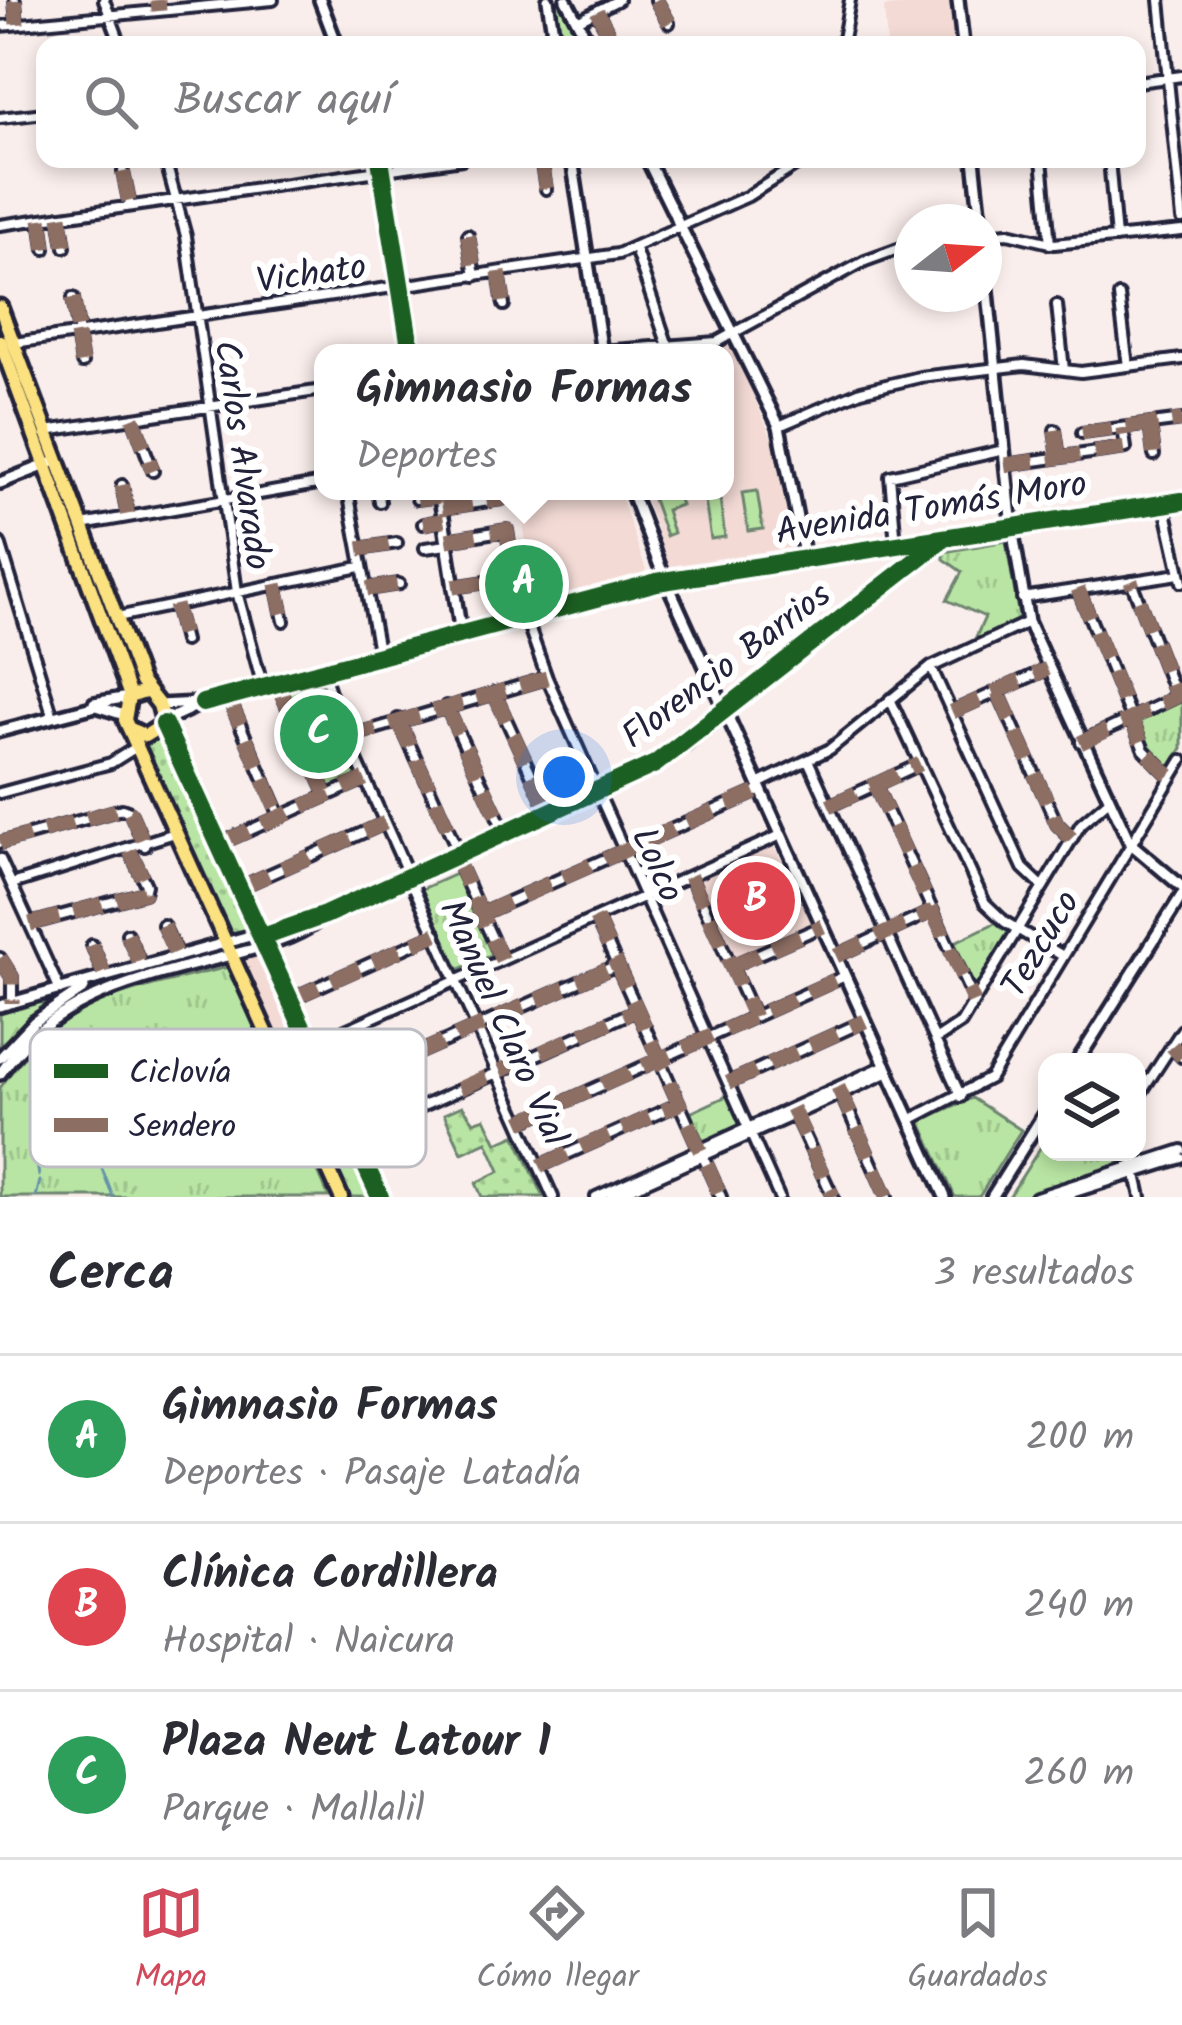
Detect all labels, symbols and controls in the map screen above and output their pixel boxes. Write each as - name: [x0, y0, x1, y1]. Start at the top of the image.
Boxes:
- search box: [36, 36, 1146, 168]
- text: Buscar aquí: [174, 66, 392, 138]
- icon: search: [78, 69, 144, 135]
- north arrow: [894, 204, 1002, 312]
- street label: Vichato: [253, 240, 370, 311]
- street label: Carlos Alvarado: [196, 337, 285, 574]
- popup: [314, 344, 734, 500]
- text: Gimnasio Formas: [356, 355, 692, 427]
- text: Deportes: [356, 427, 497, 489]
- street label: Avenida Tomás Moro: [772, 457, 1091, 562]
- pin: A: [485, 539, 563, 629]
- street label: Florencio Barrios: [610, 569, 844, 765]
- pin: C: [280, 689, 358, 779]
- your location: [534, 747, 594, 807]
- street label: Lolco: [614, 819, 698, 912]
- pin: B: [717, 856, 795, 946]
- street label: Tezcuco: [987, 880, 1097, 1010]
- street label: Manuel Claro Vial: [422, 891, 582, 1156]
- legend: [30, 1029, 426, 1167]
- text: Ciclovía: [129, 1048, 232, 1101]
- map controls: [1038, 1053, 1146, 1161]
- button: layers: [1038, 1053, 1146, 1161]
- text: Sendero: [129, 1102, 236, 1155]
- text: Cerca: [48, 1235, 174, 1316]
- text: 3 resultados: [934, 1244, 1134, 1306]
- text: Gimnasio Formas: [162, 1372, 498, 1444]
- text: A: [75, 1408, 99, 1470]
- text: 200 m: [1026, 1408, 1134, 1470]
- text: Deportes · Pasaje Latadía: [162, 1444, 581, 1506]
- text: Clínica Cordillera: [162, 1540, 498, 1612]
- text: B: [75, 1576, 99, 1638]
- text: 240 m: [1024, 1576, 1134, 1638]
- text: Hospital · Naicura: [162, 1612, 455, 1674]
- text: Plaza Neut Latour 1: [162, 1708, 551, 1780]
- text: C: [75, 1744, 99, 1806]
- text: 260 m: [1023, 1744, 1134, 1806]
- text: Parque · Mallalil: [162, 1780, 425, 1842]
- tab: Mapa: [135, 1880, 207, 2005]
- tab: Cómo llegar: [476, 1880, 639, 2005]
- tab: Guardados: [908, 1880, 1047, 2005]

